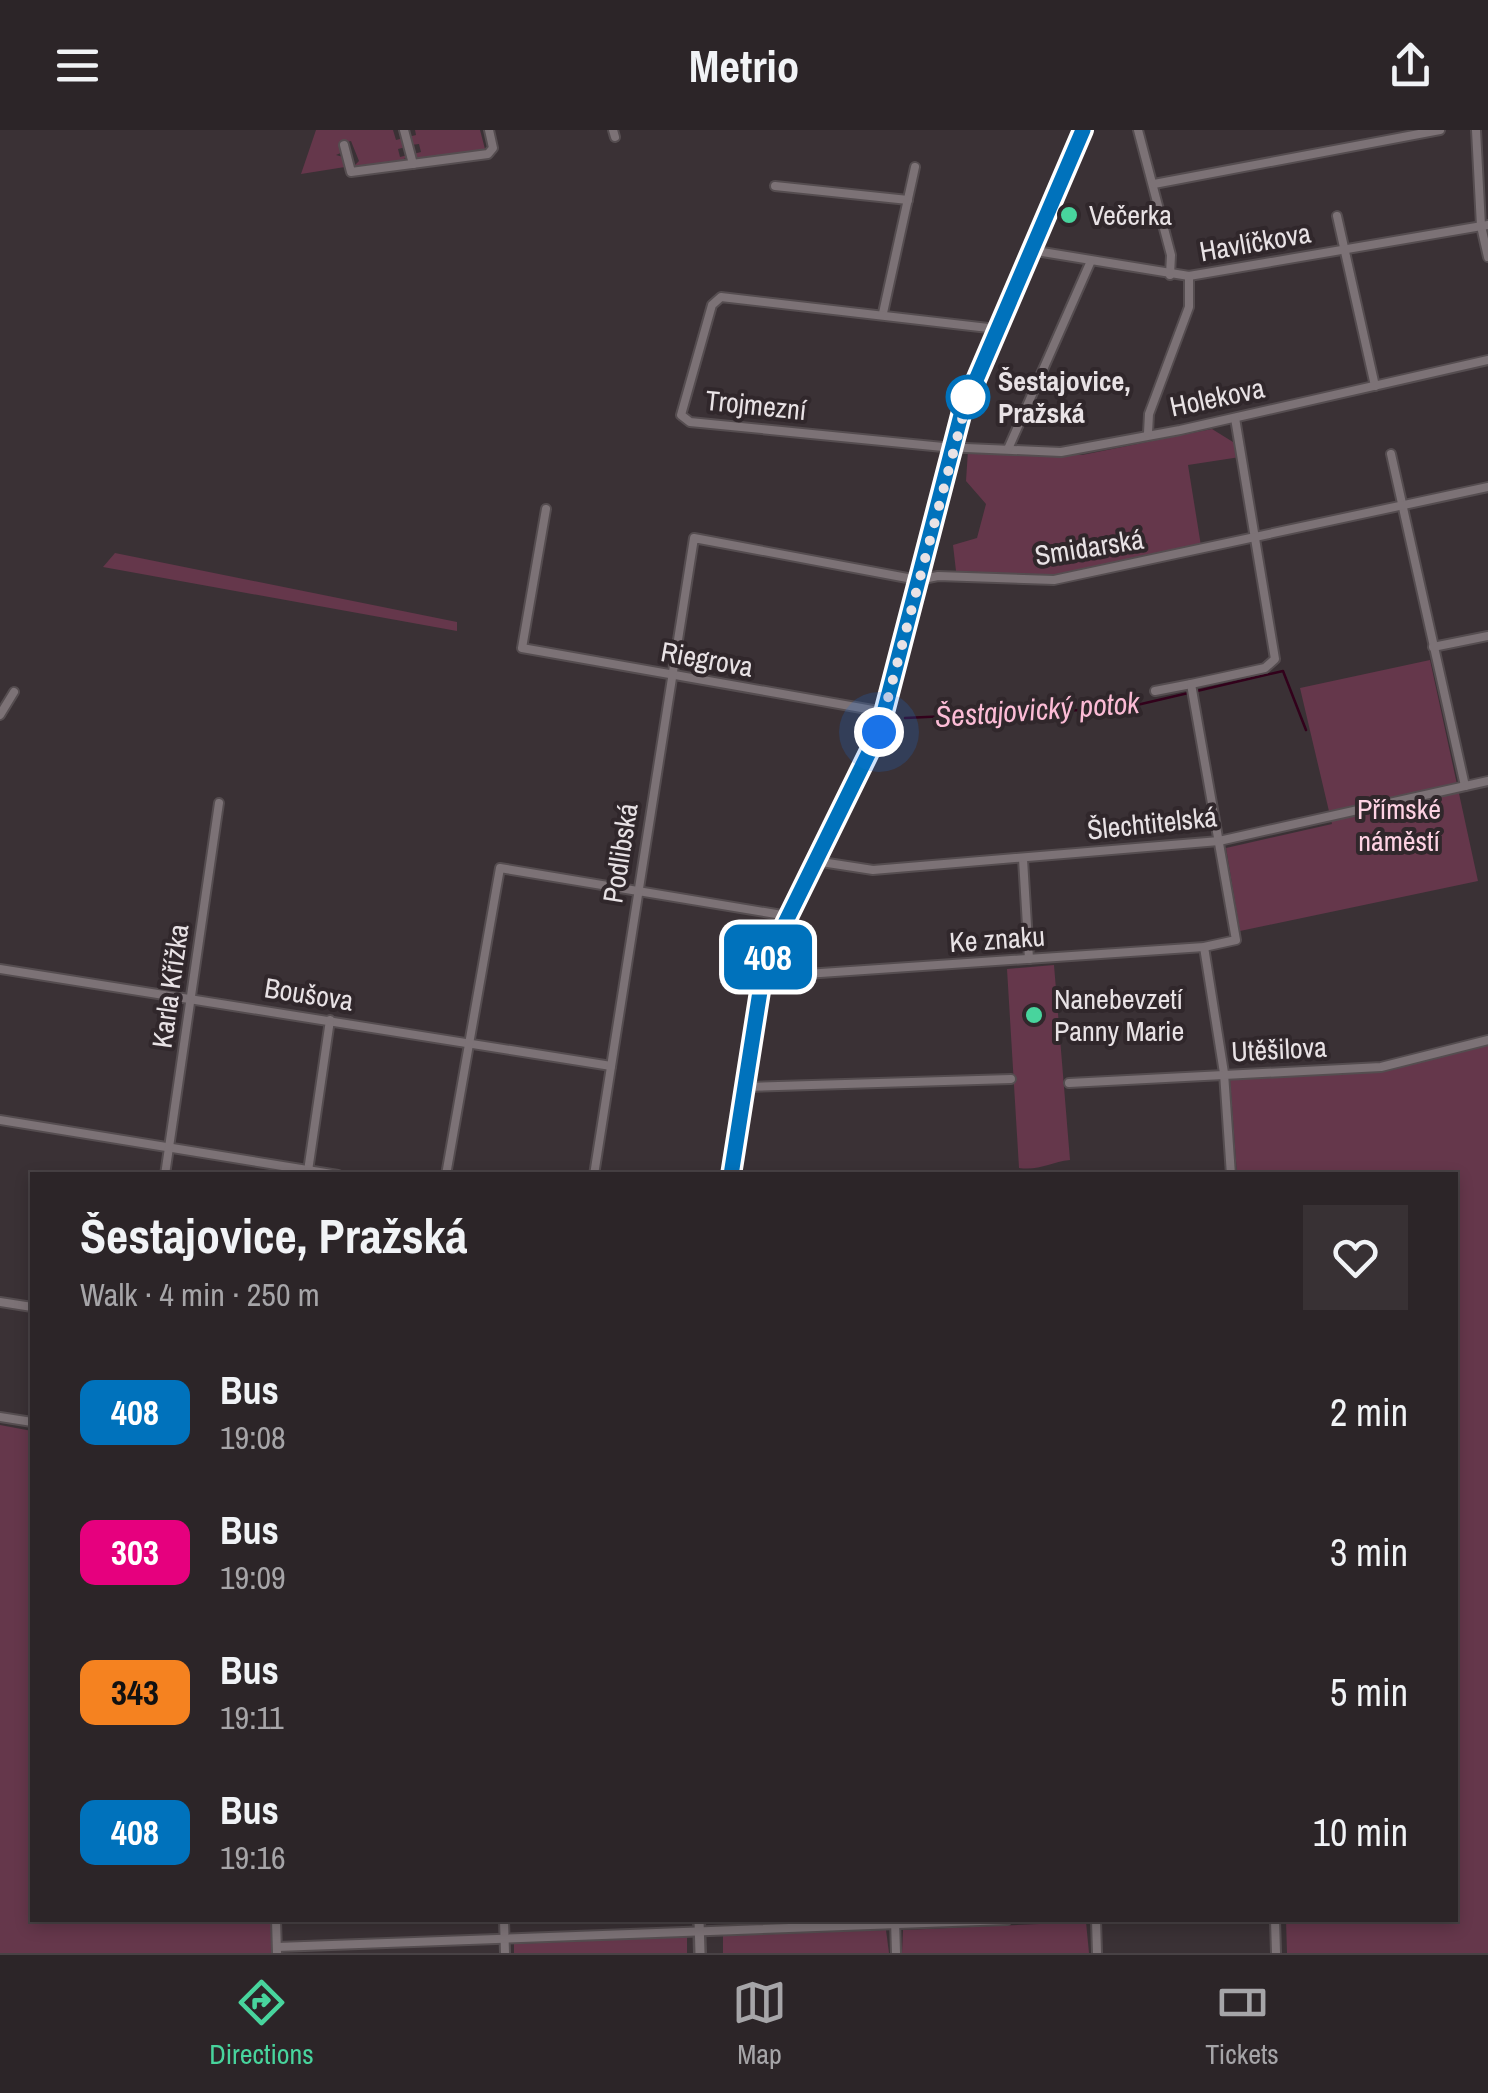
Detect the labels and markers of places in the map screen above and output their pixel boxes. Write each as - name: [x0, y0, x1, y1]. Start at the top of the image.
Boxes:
- place label: Večerka: [1089, 196, 1172, 234]
- marker: Večerka: [1058, 204, 1080, 226]
- place label: Šestajovice, Pražská: [998, 362, 1131, 432]
- marker: Šestajovice, Pražská: [947, 376, 989, 418]
- place label: Nanebevzetí Panny Marie: [1054, 980, 1184, 1050]
- marker: Nanebevzetí Panny Marie: [1023, 1004, 1045, 1026]

